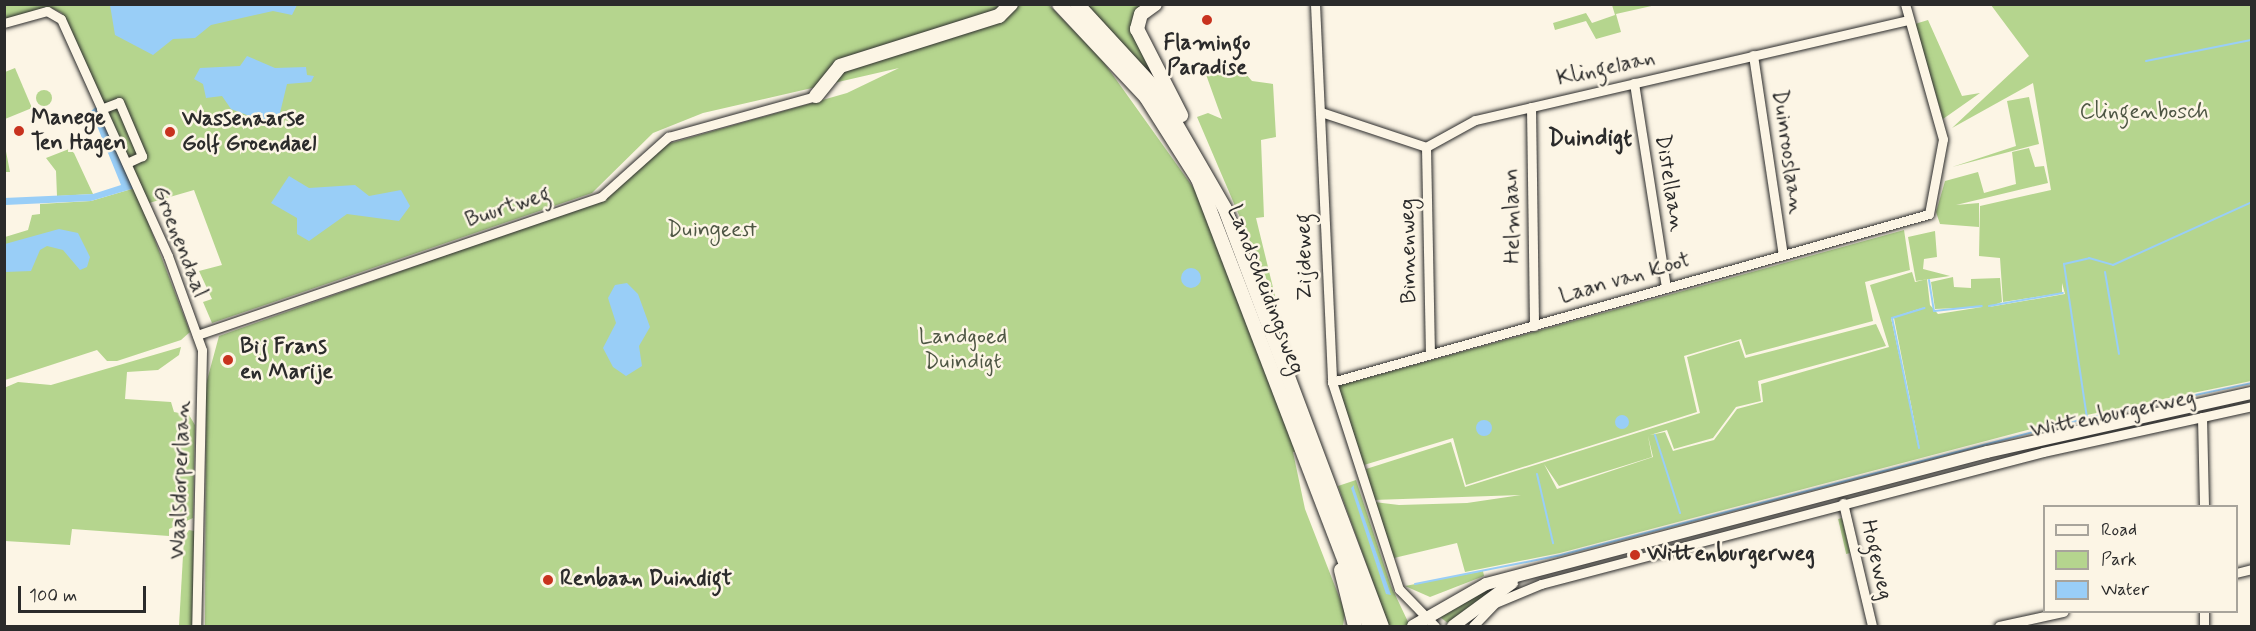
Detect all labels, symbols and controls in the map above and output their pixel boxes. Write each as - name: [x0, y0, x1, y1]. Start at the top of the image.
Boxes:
- marker: Flamingo Paradise: [1200, 13, 1214, 27]
- place label: Flamingo Paradise: [1164, 30, 1250, 82]
- street label: Klingelaan: [1554, 45, 1658, 93]
- street label: Duinrooslaan: [1765, 88, 1809, 216]
- park label: Clingenbosch: [2079, 100, 2209, 126]
- place label: Manege Ten Hagen: [31, 105, 132, 156]
- place label: Wassenaarse Golf Groendael: [182, 106, 316, 158]
- marker: Manege Ten Hagen: [12, 124, 26, 138]
- marker: Wassenaarse Golf Groendael: [163, 125, 177, 139]
- district label: Duindigt: [1548, 125, 1632, 153]
- street label: Distellaan: [1648, 133, 1690, 233]
- street label: Helmlaan: [1499, 168, 1527, 264]
- street label: Buurtweg: [462, 181, 554, 235]
- street label: Groenendaal: [146, 182, 212, 302]
- street label: Binnenweg: [1395, 198, 1423, 304]
- street label: Landscheidingsweg: [1221, 201, 1309, 379]
- street label: Zijdeweg: [1291, 213, 1319, 301]
- park label: Duingeest: [667, 218, 757, 244]
- street label: Laan van Koot: [1557, 248, 1693, 310]
- park label: Landgoed Duindigt: [919, 324, 1007, 376]
- place label: Bij Frans en Marije: [240, 334, 332, 386]
- marker: Bij Frans en Marije: [221, 353, 235, 367]
- street label: Wittenburgerweg: [2028, 385, 2198, 445]
- street label: Waalsdorperlaan: [165, 400, 197, 560]
- legend: [2043, 505, 2238, 613]
- street label: Hogeweg: [1854, 517, 1898, 603]
- text: Road: [2101, 518, 2137, 542]
- place label: Wittenburgerweg: [1647, 542, 1815, 568]
- marker: Wittenburgerweg: [1628, 548, 1642, 562]
- text: Park: [2101, 548, 2137, 572]
- place label: Renbaan Duindigt: [560, 567, 726, 593]
- marker: Renbaan Duindigt: [541, 573, 555, 587]
- scale bar: [21, 574, 148, 612]
- text: Water: [2101, 578, 2149, 602]
- text: 100 m: [29, 584, 77, 608]

